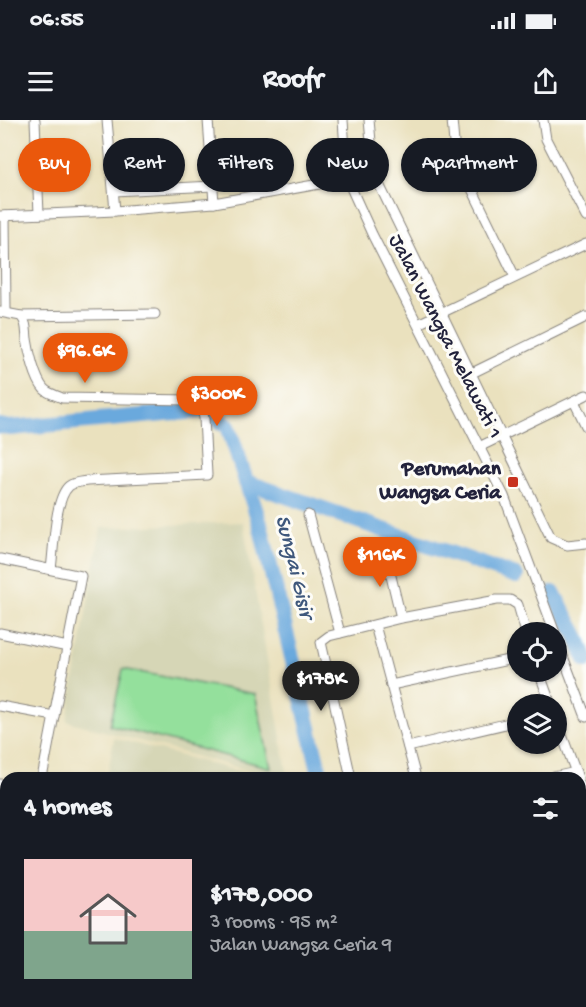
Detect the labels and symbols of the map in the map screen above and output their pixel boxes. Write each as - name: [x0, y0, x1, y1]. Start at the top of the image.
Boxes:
- street label: Jalan Wangsa Melawati 1: [382, 231, 506, 443]
- pin: $96.6K: [36, 333, 134, 384]
- pin: $300K: [175, 376, 259, 427]
- place label: Perumahan Wangsa Ceria: [378, 458, 502, 507]
- marker: Perumahan Wangsa Ceria: [506, 475, 520, 489]
- water label: Sungai Gisir: [268, 513, 319, 625]
- pin: $116K: [338, 537, 422, 588]
- pin: $178K: [279, 661, 363, 712]

